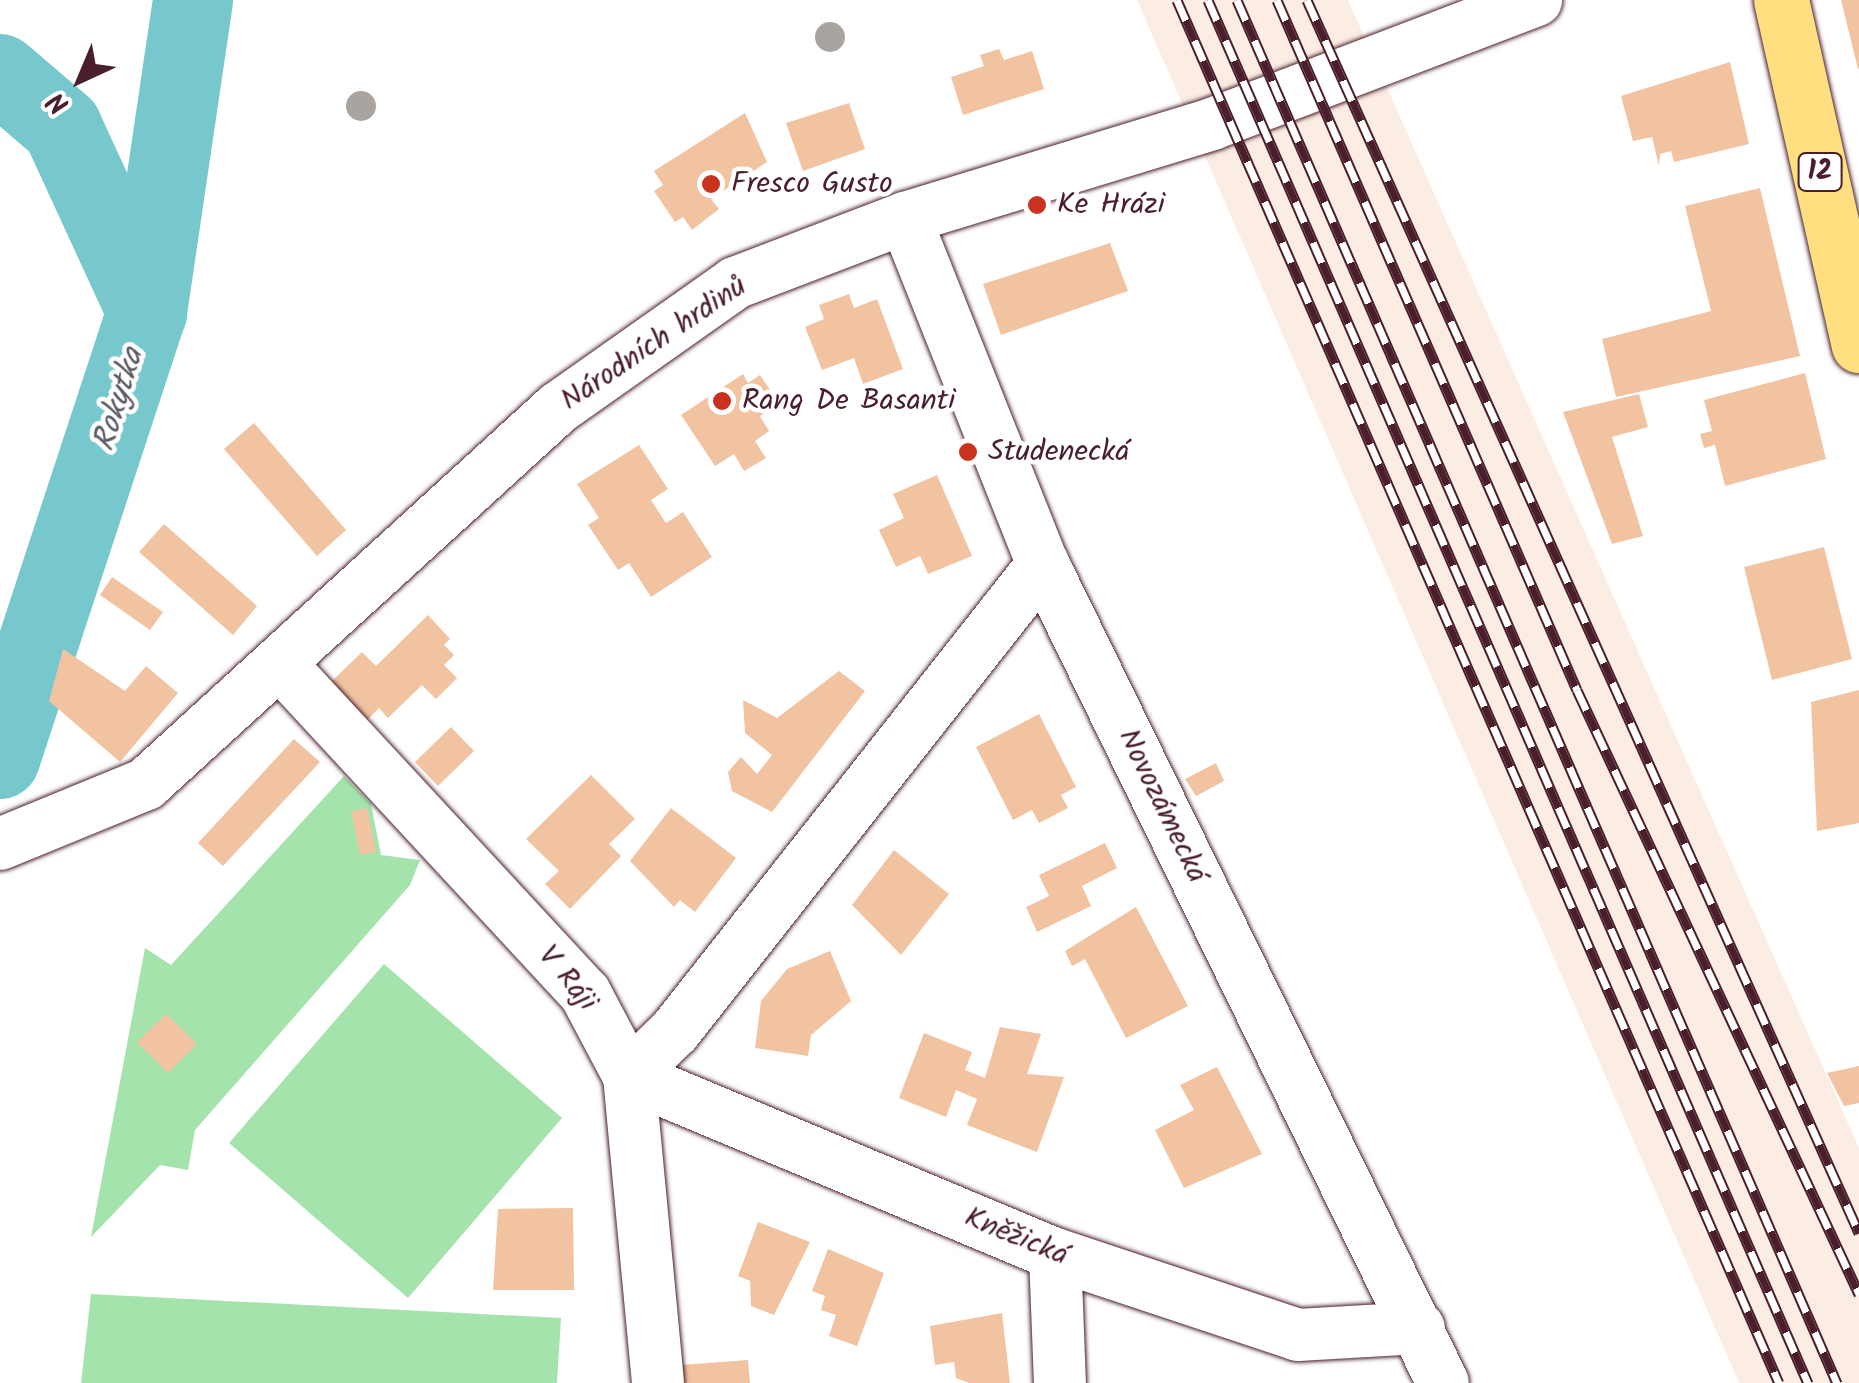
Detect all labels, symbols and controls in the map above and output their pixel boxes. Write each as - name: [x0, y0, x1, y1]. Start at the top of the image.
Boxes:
- north arrow: [30, 30, 130, 130]
- text: N: [37, 80, 81, 124]
- road number: 12: [1798, 149, 1842, 195]
- place label: Fresco Gusto: [731, 166, 893, 202]
- marker: Fresco Gusto: [700, 173, 722, 195]
- place label: Ke Hrázi: [1057, 187, 1165, 223]
- marker: Ke Hrázi: [1026, 194, 1048, 216]
- street label: Národních hrdinů: [554, 269, 754, 419]
- water label: Rokytka: [86, 344, 154, 456]
- place label: Rang De Basanti: [742, 383, 956, 419]
- marker: Rang De Basanti: [711, 390, 733, 412]
- place label: Studenecká: [988, 434, 1130, 470]
- marker: Studenecká: [957, 441, 979, 463]
- street label: Novozámecká: [1109, 723, 1215, 889]
- street label: V Ráji: [530, 939, 604, 1019]
- street label: Kněžická: [959, 1200, 1073, 1274]

